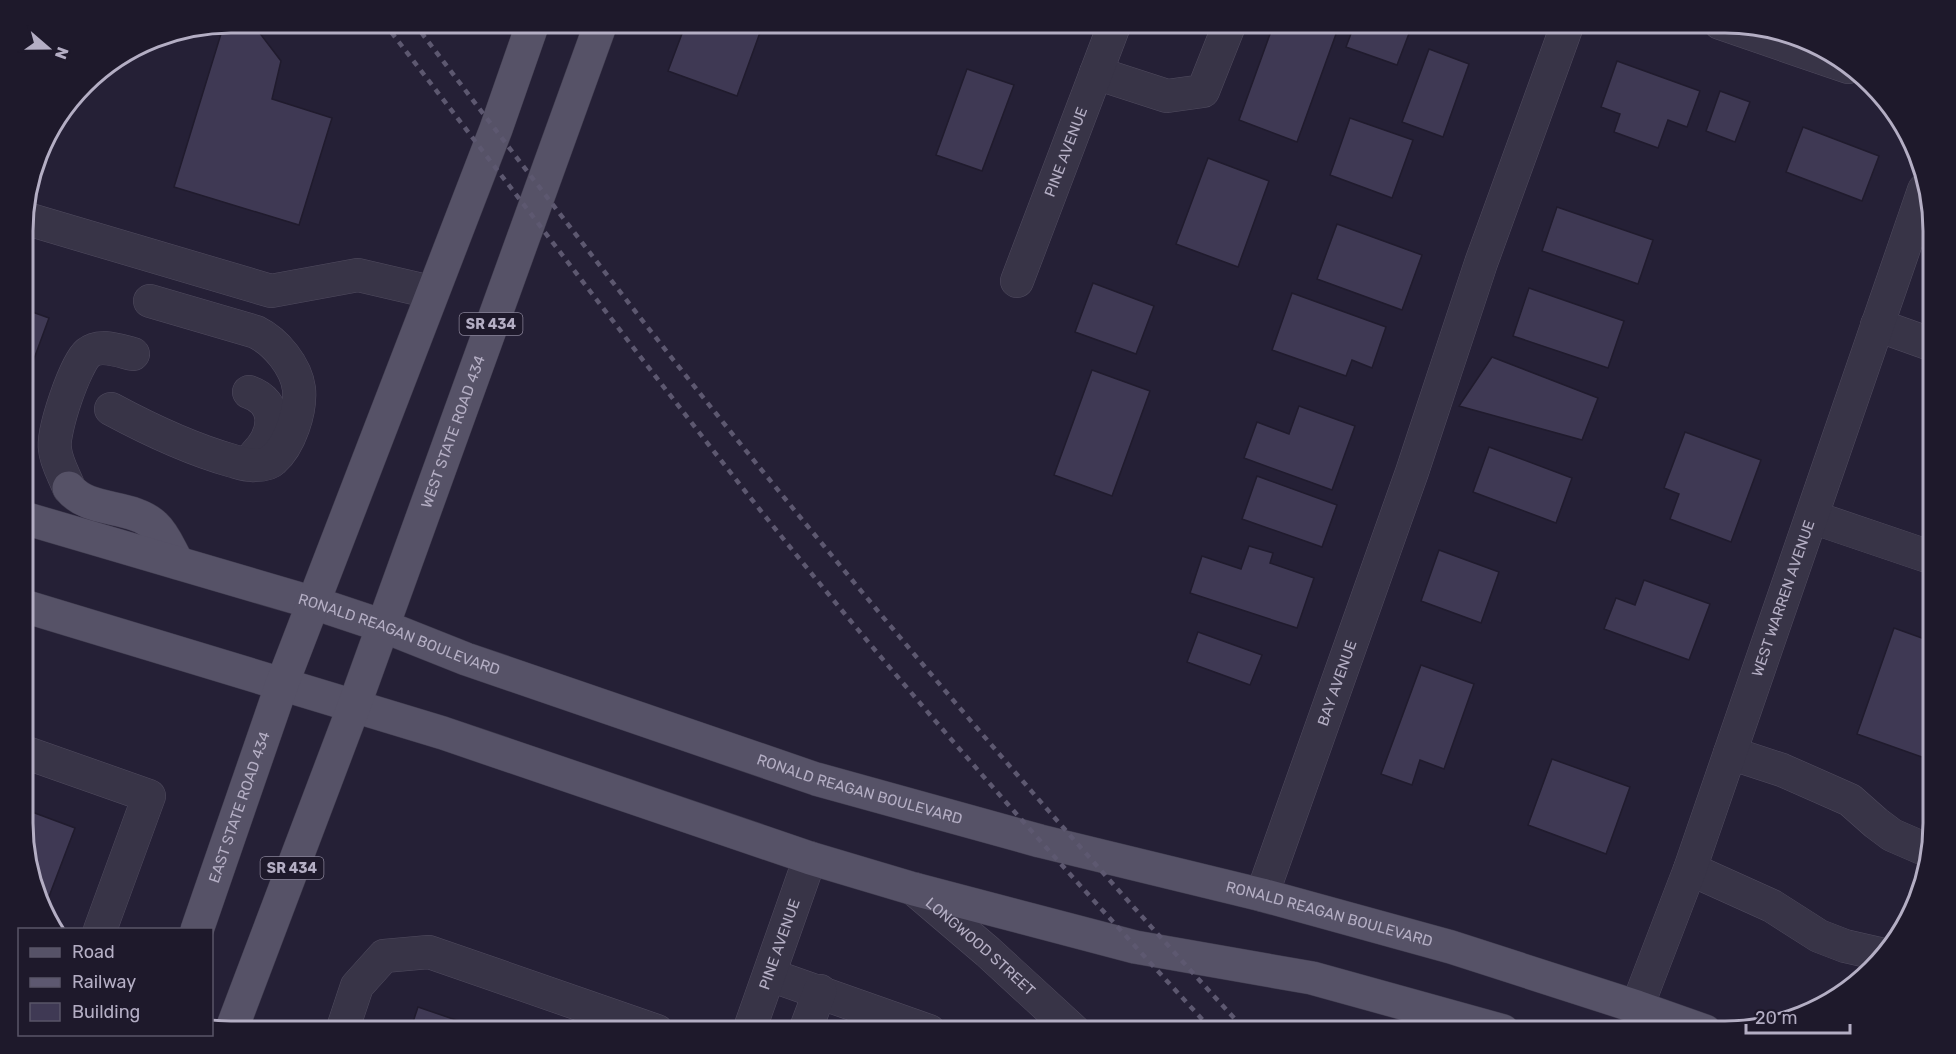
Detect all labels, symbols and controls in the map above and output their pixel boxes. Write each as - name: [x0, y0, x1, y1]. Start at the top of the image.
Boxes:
- north arrow: [18, 18, 78, 78]
- text: N: [51, 44, 73, 62]
- street label: PINE AVENUE: [1041, 104, 1091, 200]
- road number: SR 434: [460, 313, 522, 335]
- street label: WEST STATE ROAD 434: [417, 353, 489, 511]
- street label: WEST WARREN AVENUE: [1748, 518, 1819, 679]
- street label: RONALD REAGAN BOULEVARD: [296, 590, 502, 679]
- street label: BAY AVENUE: [1314, 638, 1361, 728]
- street label: EAST STATE ROAD 434: [205, 729, 274, 885]
- street label: RONALD REAGAN BOULEVARD: [754, 750, 964, 828]
- road number: SR 434: [260, 857, 324, 879]
- street label: RONALD REAGAN BOULEVARD: [1224, 878, 1435, 951]
- street label: LONGWOOD STREET: [922, 894, 1039, 1000]
- street label: PINE AVENUE: [755, 897, 804, 992]
- legend: [18, 928, 213, 1036]
- text: Road: [72, 941, 115, 963]
- text: Railway: [72, 971, 136, 993]
- scale bar: [1746, 997, 1850, 1035]
- text: Building: [72, 1001, 140, 1023]
- text: 20 m: [1755, 1007, 1797, 1029]

